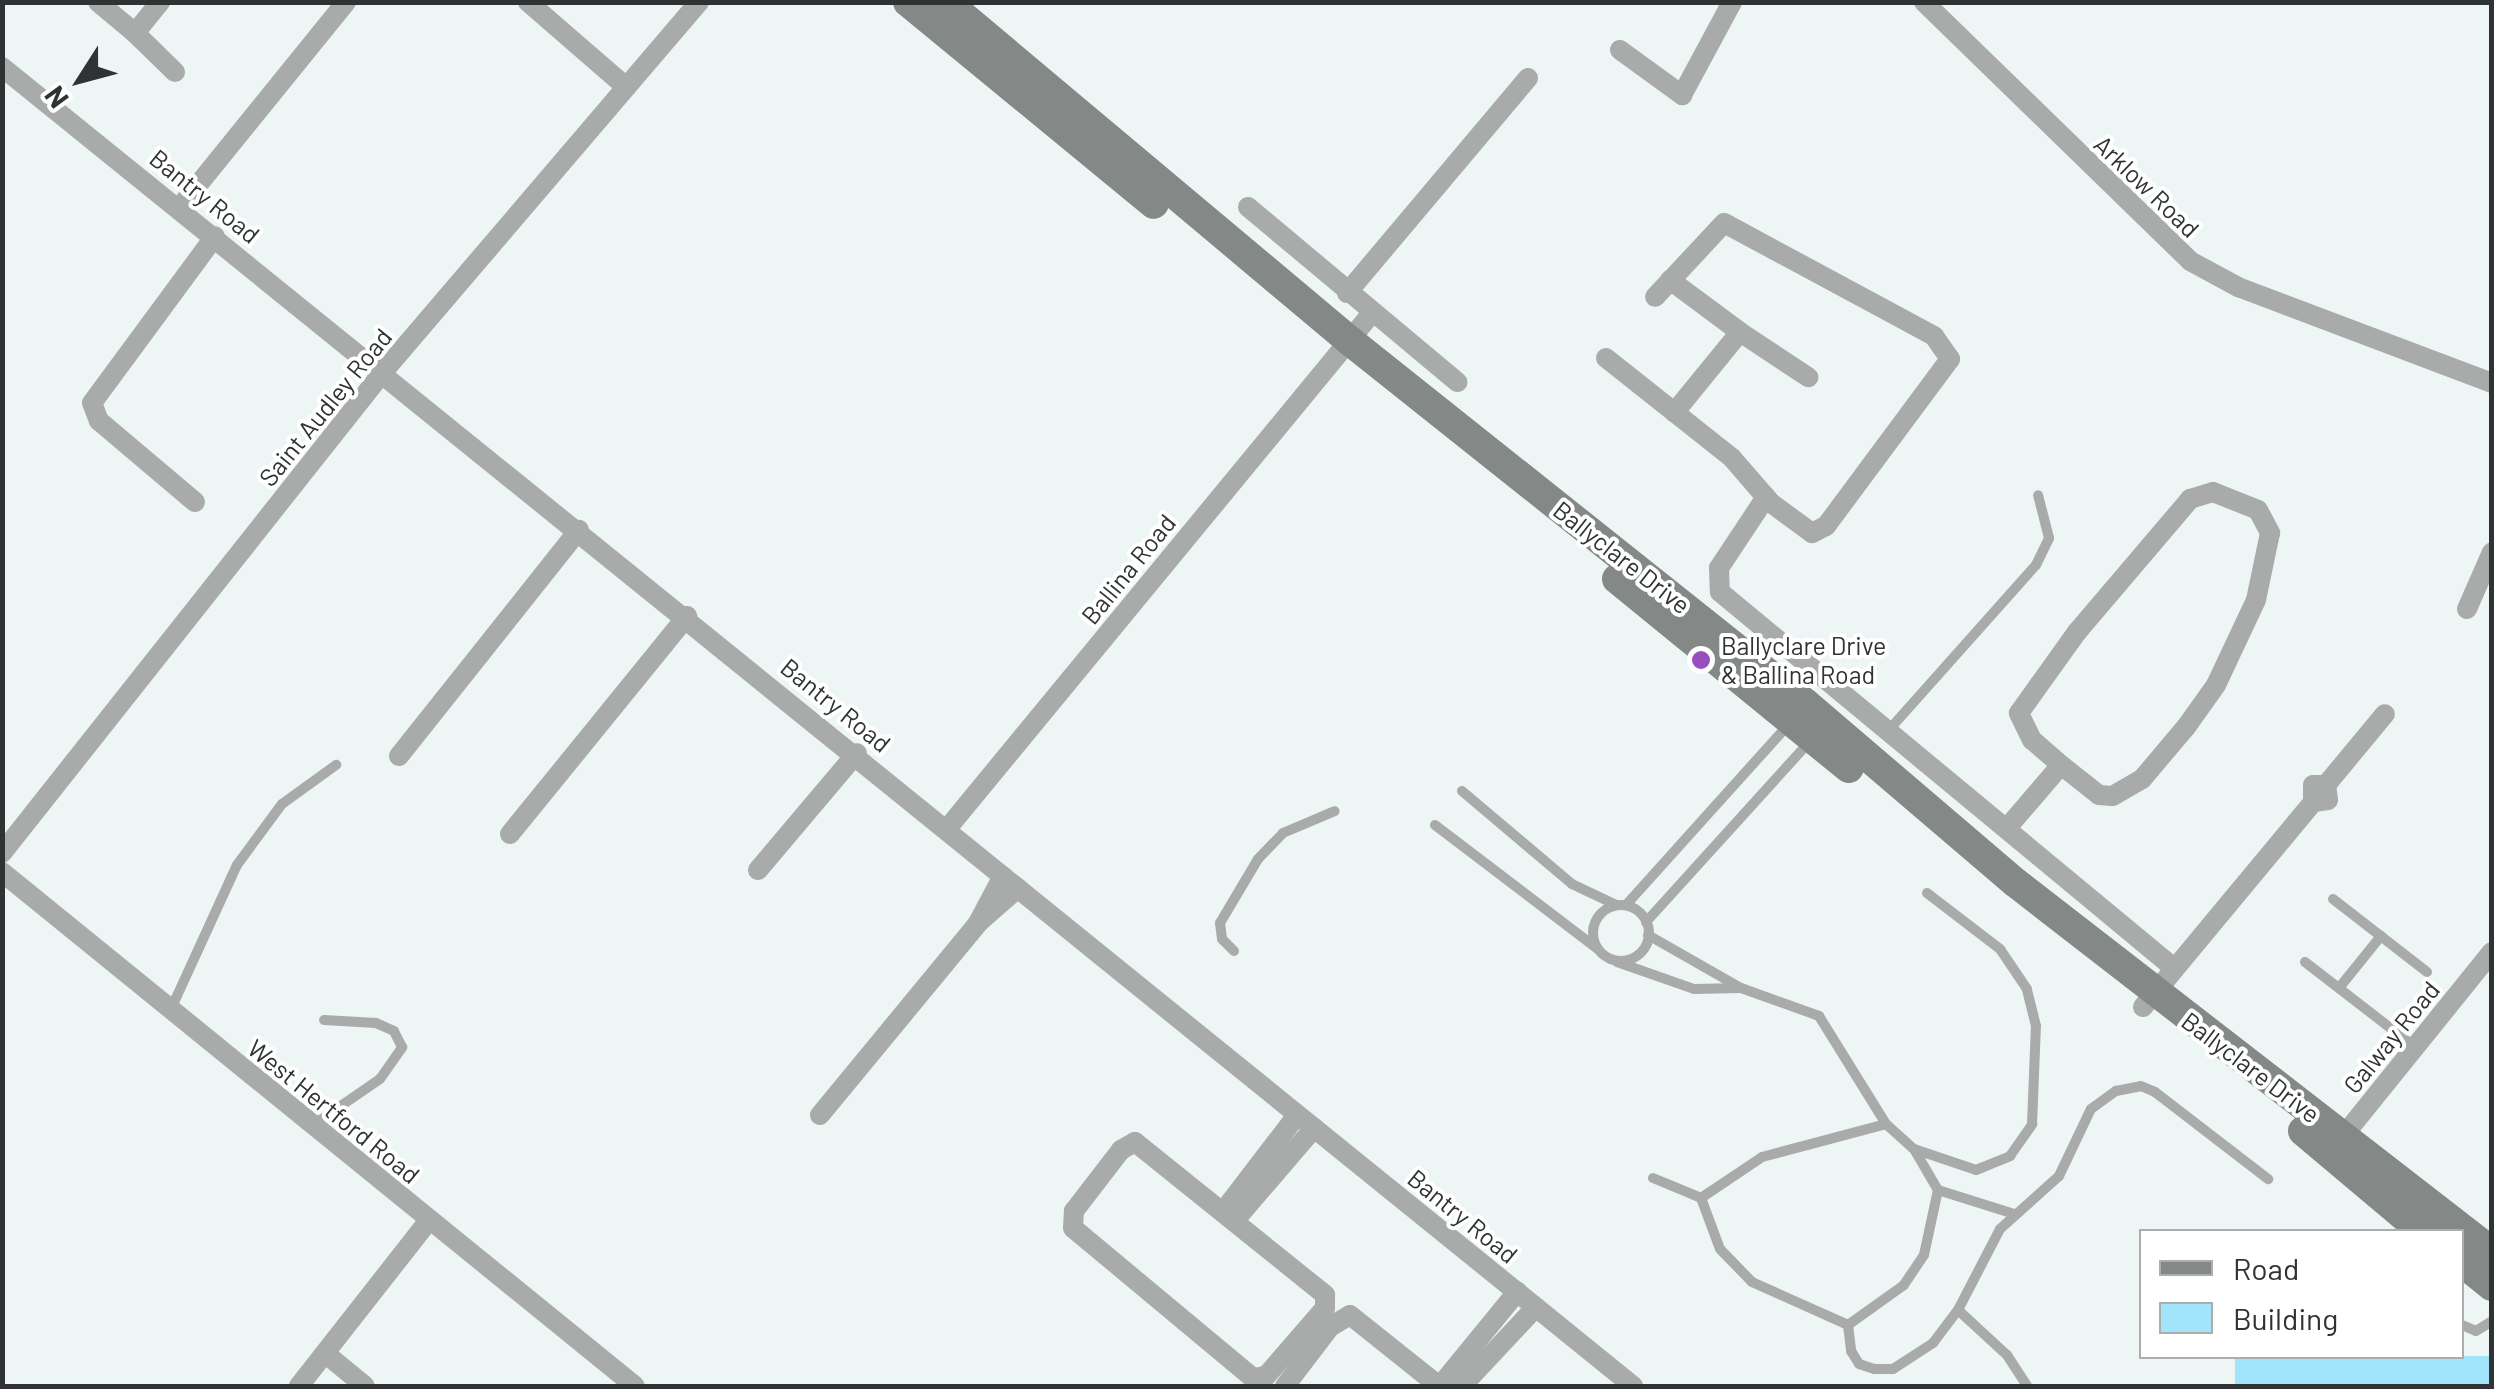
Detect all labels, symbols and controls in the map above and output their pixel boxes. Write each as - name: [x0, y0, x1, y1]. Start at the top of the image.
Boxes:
- north arrow: [30, 30, 130, 130]
- text: N: [37, 80, 75, 115]
- street label: Arklow Road: [2088, 129, 2206, 243]
- street label: Bantry Road: [144, 143, 266, 249]
- street label: Saint Audley Road: [252, 322, 398, 492]
- street label: Ballyclare Drive: [1548, 494, 1696, 620]
- street label: Ballina Road: [1075, 508, 1181, 630]
- place label: Ballyclare Drive & Ballina Road: [1721, 631, 1886, 690]
- marker: Ballyclare Drive & Ballina Road: [1690, 649, 1712, 671]
- street label: Bantry Road: [775, 652, 897, 758]
- street label: Galway Road: [2337, 975, 2445, 1099]
- street label: Ballyclare Drive: [2176, 1005, 2326, 1129]
- street label: West Hertford Road: [242, 1033, 426, 1189]
- street label: Bantry Road: [1402, 1163, 1524, 1269]
- legend: [2139, 1229, 2464, 1359]
- text: Road: [2233, 1250, 2299, 1286]
- text: Building: [2233, 1300, 2338, 1336]

